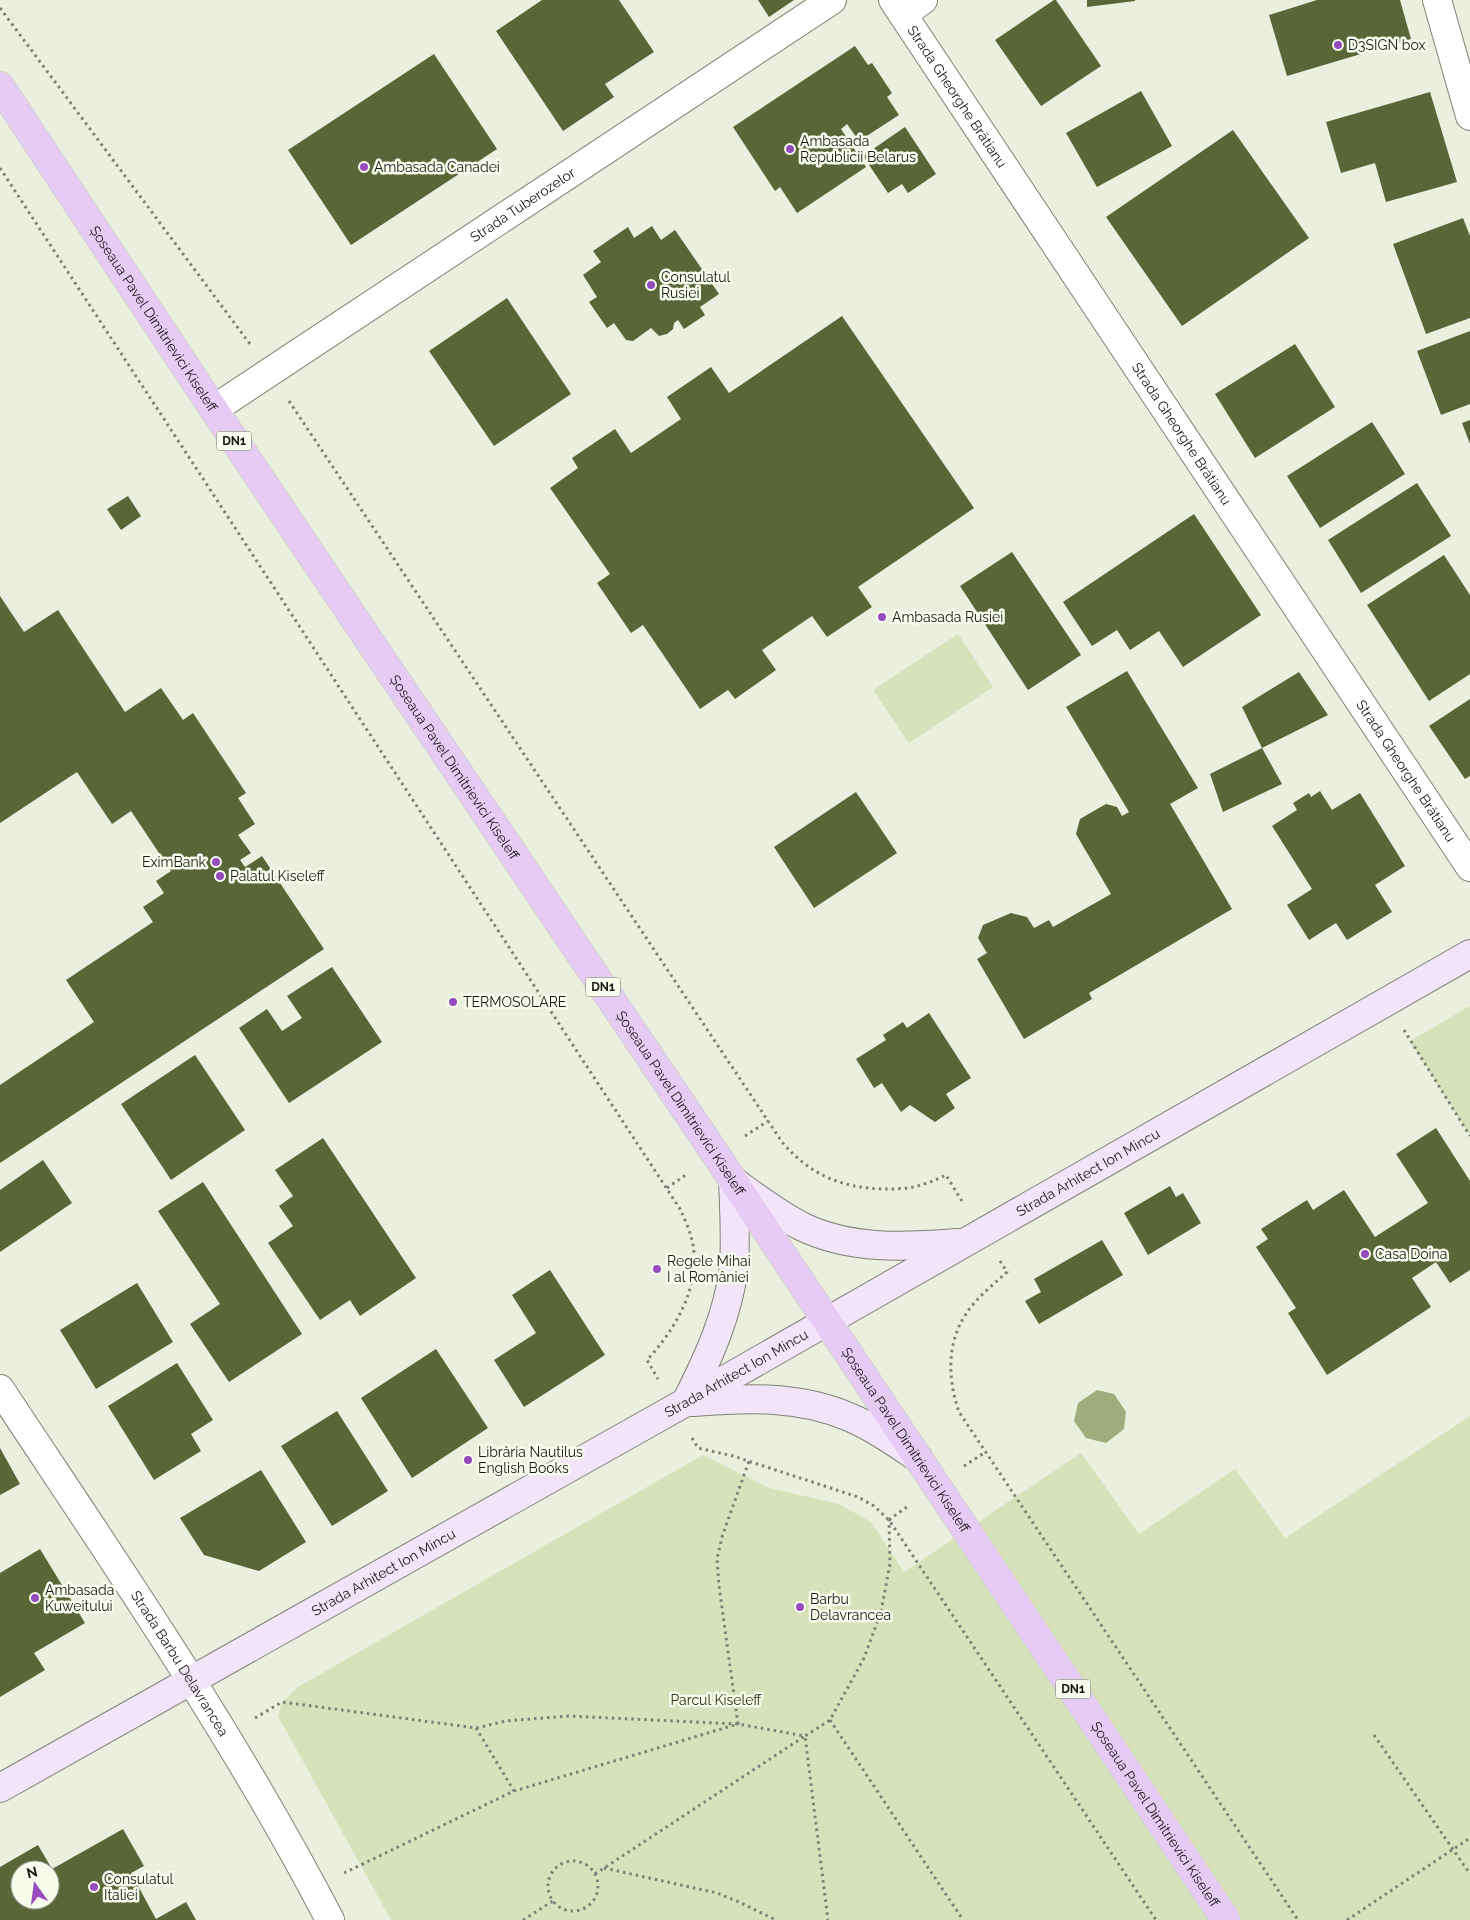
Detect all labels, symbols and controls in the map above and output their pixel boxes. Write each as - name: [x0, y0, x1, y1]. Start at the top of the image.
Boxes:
- street label: Strada Gheorghe Brătianu: [904, 22, 1010, 171]
- place label: D3SIGN box: [1348, 37, 1426, 53]
- marker: D3SIGN box: [1332, 39, 1344, 51]
- place label: Ambasada Republicii Belarus: [800, 133, 916, 165]
- marker: Ambasada Republicii Belarus: [784, 143, 796, 155]
- place label: Ambasada Canadei: [374, 159, 500, 175]
- marker: Ambasada Canadei: [358, 161, 370, 173]
- street label: Strada Tuberozelor: [467, 164, 578, 245]
- street label: Șoseaua Pavel Dimitrievici Kiseleff: [87, 223, 221, 415]
- place label: Consulatul Rusiei: [661, 269, 731, 301]
- marker: Consulatul Rusiei: [645, 279, 657, 291]
- street label: Strada Gheorghe Brătianu: [1129, 360, 1235, 508]
- road number: DN1: [216, 432, 252, 451]
- place label: Ambasada Rusiei: [892, 609, 1003, 625]
- marker: Ambasada Rusiei: [876, 611, 888, 623]
- street label: Șoseaua Pavel Dimitrievici Kiseleff: [387, 672, 523, 863]
- street label: Strada Gheorghe Brătianu: [1353, 697, 1459, 845]
- place label: EximBank: [142, 854, 207, 870]
- marker: EximBank: [210, 856, 222, 868]
- place label: Palatul Kiseleff: [230, 868, 326, 884]
- marker: Palatul Kiseleff: [214, 870, 226, 882]
- road number: DN1: [586, 978, 620, 996]
- place label: TERMOSOLARE: [463, 994, 566, 1010]
- marker: TERMOSOLARE: [447, 996, 459, 1008]
- street label: Șoseaua Pavel Dimitrievici Kiseleff: [613, 1008, 749, 1199]
- street label: Strada Arhitect Ion Mincu: [1013, 1125, 1162, 1220]
- place label: Casa Doina: [1375, 1246, 1447, 1262]
- marker: Casa Doina: [1359, 1248, 1371, 1260]
- place label: Regele Mihai I al României: [667, 1253, 751, 1285]
- marker: Regele Mihai I al României: [651, 1263, 663, 1275]
- street label: Strada Arhitect Ion Mincu: [662, 1326, 811, 1420]
- street label: Șoseaua Pavel Dimitrievici Kiseleff: [838, 1344, 974, 1536]
- place label: Librăria Nautilus English Books: [478, 1444, 583, 1476]
- marker: Librăria Nautilus English Books: [462, 1454, 474, 1466]
- street label: Strada Arhitect Ion Mincu: [309, 1525, 458, 1619]
- place label: Ambasada Kuweitului: [45, 1582, 114, 1614]
- street label: Strada Barbu Delavrancea: [128, 1588, 232, 1739]
- place label: Barbu Delavrancea: [810, 1591, 891, 1623]
- marker: Ambasada Kuweitului: [29, 1592, 41, 1604]
- marker: Barbu Delavrancea: [794, 1601, 806, 1613]
- road number: DN1: [1056, 1680, 1090, 1698]
- park label: Parcul Kiseleff: [670, 1692, 762, 1708]
- street label: Șoseaua Pavel Dimitrievici Kiseleff: [1088, 1719, 1223, 1911]
- north arrow: [10, 1860, 60, 1910]
- text: N: [25, 1863, 39, 1881]
- place label: Consulatul Italiei: [104, 1871, 174, 1903]
- marker: Consulatul Italiei: [88, 1881, 100, 1893]

